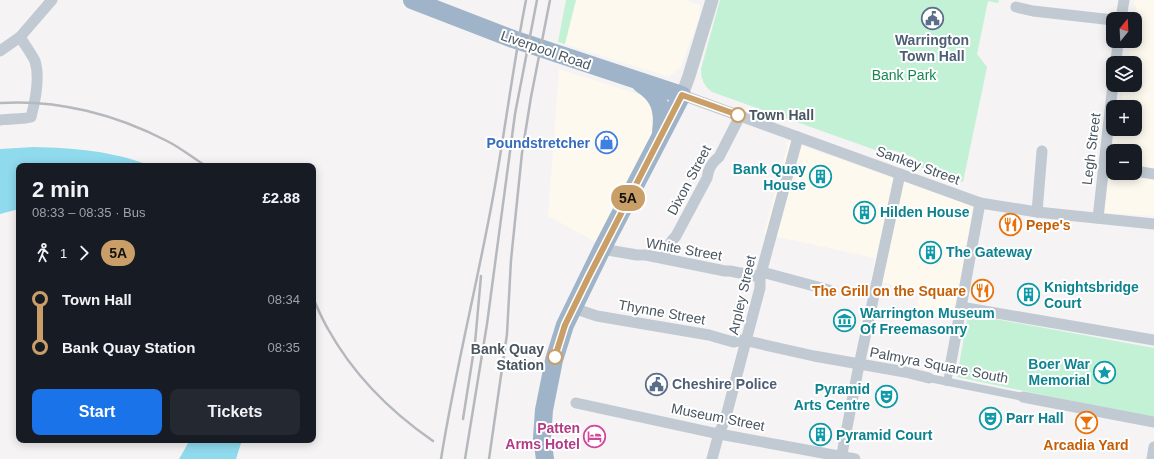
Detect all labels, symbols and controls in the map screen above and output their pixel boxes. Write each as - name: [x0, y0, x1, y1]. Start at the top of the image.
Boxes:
- public building icon: Warrington Town Hall: [919, 5, 945, 31]
- north arrow: [1106, 12, 1142, 48]
- map controls: [1106, 12, 1142, 180]
- street label: Liverpool Road: [499, 27, 593, 73]
- place label: Warrington Town Hall: [895, 32, 969, 64]
- button: layers: [1106, 56, 1142, 92]
- park label: Bank Park: [872, 67, 937, 83]
- button: +: [1106, 100, 1142, 136]
- marker: Town Hall: [730, 107, 746, 123]
- place label: Town Hall: [749, 107, 814, 123]
- street label: Legh Street: [1079, 112, 1103, 186]
- shop icon: Poundstretcher: [593, 130, 619, 156]
- place label: Poundstretcher: [487, 135, 591, 151]
- street label: Dixon Street: [664, 142, 714, 218]
- street label: Sankey Street: [874, 142, 962, 188]
- button: −: [1106, 144, 1142, 180]
- place label: Bank Quay House: [733, 161, 806, 193]
- building icon: Bank Quay House: [808, 164, 834, 190]
- text: 2 min: [32, 177, 89, 202]
- line badge: 5A: [610, 185, 646, 211]
- text: £2.88: [262, 189, 300, 206]
- text: 5A: [619, 190, 637, 206]
- building icon: Hilden House: [851, 199, 877, 225]
- place label: Hilden House: [880, 204, 970, 220]
- text: 08:33 – 08:35 · Bus: [32, 205, 145, 220]
- restaurant icon: Pepe's: [998, 212, 1024, 238]
- place label: Pepe's: [1026, 217, 1071, 233]
- street label: White Street: [645, 234, 723, 264]
- building icon: The Gateway: [917, 239, 943, 265]
- icon: walk: [32, 242, 54, 264]
- icon: forward: [73, 242, 95, 264]
- place label: The Gateway: [946, 244, 1033, 260]
- text: 5A: [109, 245, 127, 261]
- text: 1: [60, 246, 67, 261]
- street label: Arpley Street: [725, 254, 759, 336]
- restaurant icon: The Grill on the Square: [969, 278, 995, 304]
- place label: Knightsbridge Court: [1044, 279, 1139, 311]
- building icon: Knightsbridge Court: [1016, 282, 1042, 308]
- place label: The Grill on the Square: [812, 283, 966, 299]
- text: Town Hall: [62, 291, 132, 308]
- text: 08:34: [267, 292, 300, 307]
- street label: Thynne Street: [617, 296, 707, 328]
- place label: Warrington Museum Of Freemasonry: [860, 305, 995, 337]
- museum icon: Warrington Museum Of Freemasonry: [832, 308, 858, 334]
- text: Bank Quay Station: [62, 339, 195, 356]
- text: 08:35: [267, 340, 300, 355]
- place label: Bank Quay Station: [471, 341, 544, 373]
- street label: Palmyra Square South: [868, 344, 1010, 386]
- marker: Bank Quay Station: [547, 349, 563, 365]
- place label: Boer War Memorial: [1028, 356, 1091, 388]
- place icon: Boer War Memorial: [1092, 359, 1118, 385]
- public building icon: Cheshire Police: [643, 371, 669, 397]
- place label: Cheshire Police: [672, 376, 777, 392]
- place label: Pyramid Arts Centre: [794, 381, 870, 413]
- theatre icon: Pyramid Arts Centre: [873, 384, 899, 410]
- button: Start: [32, 389, 162, 435]
- button: Tickets: [170, 389, 300, 435]
- street label: Museum Street: [670, 400, 766, 434]
- theatre icon: Parr Hall: [977, 405, 1003, 431]
- place label: Parr Hall: [1006, 410, 1064, 426]
- bar icon: Arcadia Yard: [1073, 410, 1099, 436]
- place label: Patten Arms Hotel: [505, 420, 580, 452]
- building icon: Pyramid Court: [808, 422, 834, 448]
- hotel icon: Patten Arms Hotel: [582, 423, 608, 449]
- place label: Pyramid Court: [836, 427, 933, 443]
- place label: Arcadia Yard: [1043, 437, 1129, 453]

